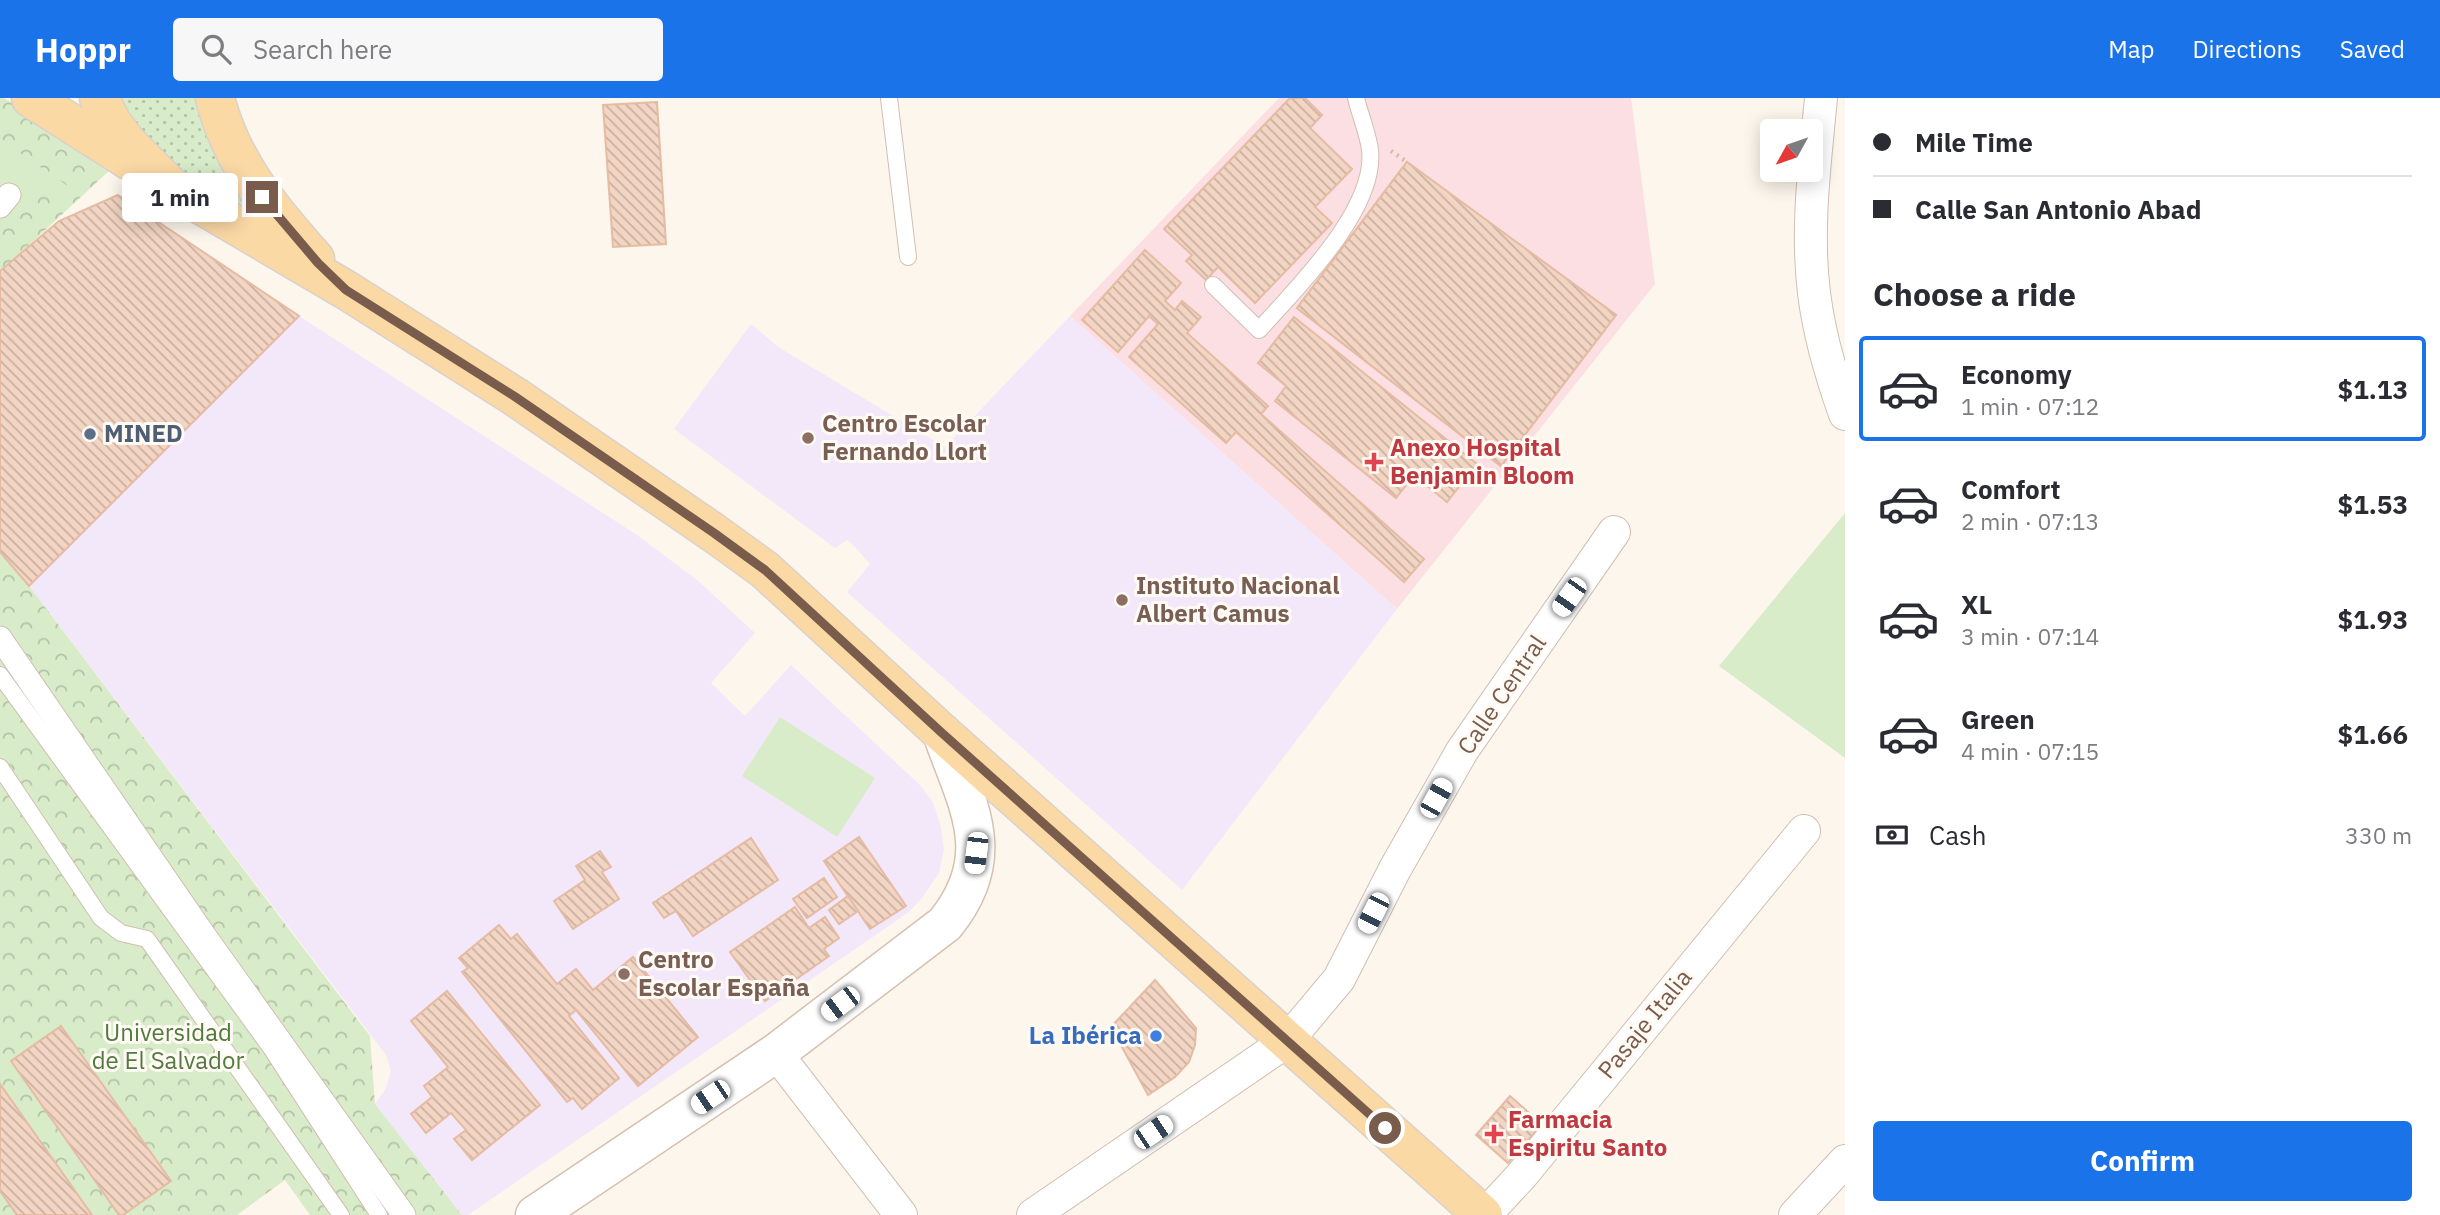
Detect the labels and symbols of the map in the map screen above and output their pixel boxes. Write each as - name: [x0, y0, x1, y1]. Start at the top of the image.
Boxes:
- north arrow: [1760, 119, 1824, 182]
- callout: 1 min: [122, 172, 238, 222]
- route end: [246, 181, 278, 213]
- place label: Centro Escolar Fernando Llort: [822, 407, 987, 467]
- place label: MINED: [104, 417, 183, 449]
- marker: MINED: [82, 426, 98, 442]
- marker: Centro Escolar Fernando Llort: [800, 430, 816, 446]
- place label: Anexo Hospital Benjamin Bloom: [1390, 431, 1574, 491]
- marker: Anexo Hospital Benjamin Bloom: [1364, 452, 1384, 472]
- place label: Instituto Nacional Albert Camus: [1136, 569, 1340, 629]
- car: [1549, 574, 1590, 620]
- marker: Instituto Nacional Albert Camus: [1114, 592, 1130, 608]
- street label: Calle Central: [1449, 628, 1553, 760]
- car: [1417, 775, 1456, 821]
- car: [964, 831, 989, 875]
- car: [1355, 890, 1392, 936]
- place label: Centro Escolar España: [638, 943, 810, 1003]
- street label: Pasaje Italia: [1590, 962, 1699, 1085]
- marker: Centro Escolar España: [616, 966, 632, 982]
- car: [817, 983, 864, 1025]
- park label: Universidad de El Salvador: [92, 1016, 244, 1076]
- place label: La Ibérica: [1029, 1019, 1142, 1051]
- marker: La Ibérica: [1148, 1028, 1164, 1044]
- car: [687, 1077, 734, 1117]
- place label: Farmacia Espiritu Santo: [1508, 1103, 1667, 1163]
- car: [1130, 1112, 1177, 1152]
- route start: [1369, 1112, 1401, 1144]
- marker: Farmacia Espiritu Santo: [1486, 1126, 1502, 1142]

